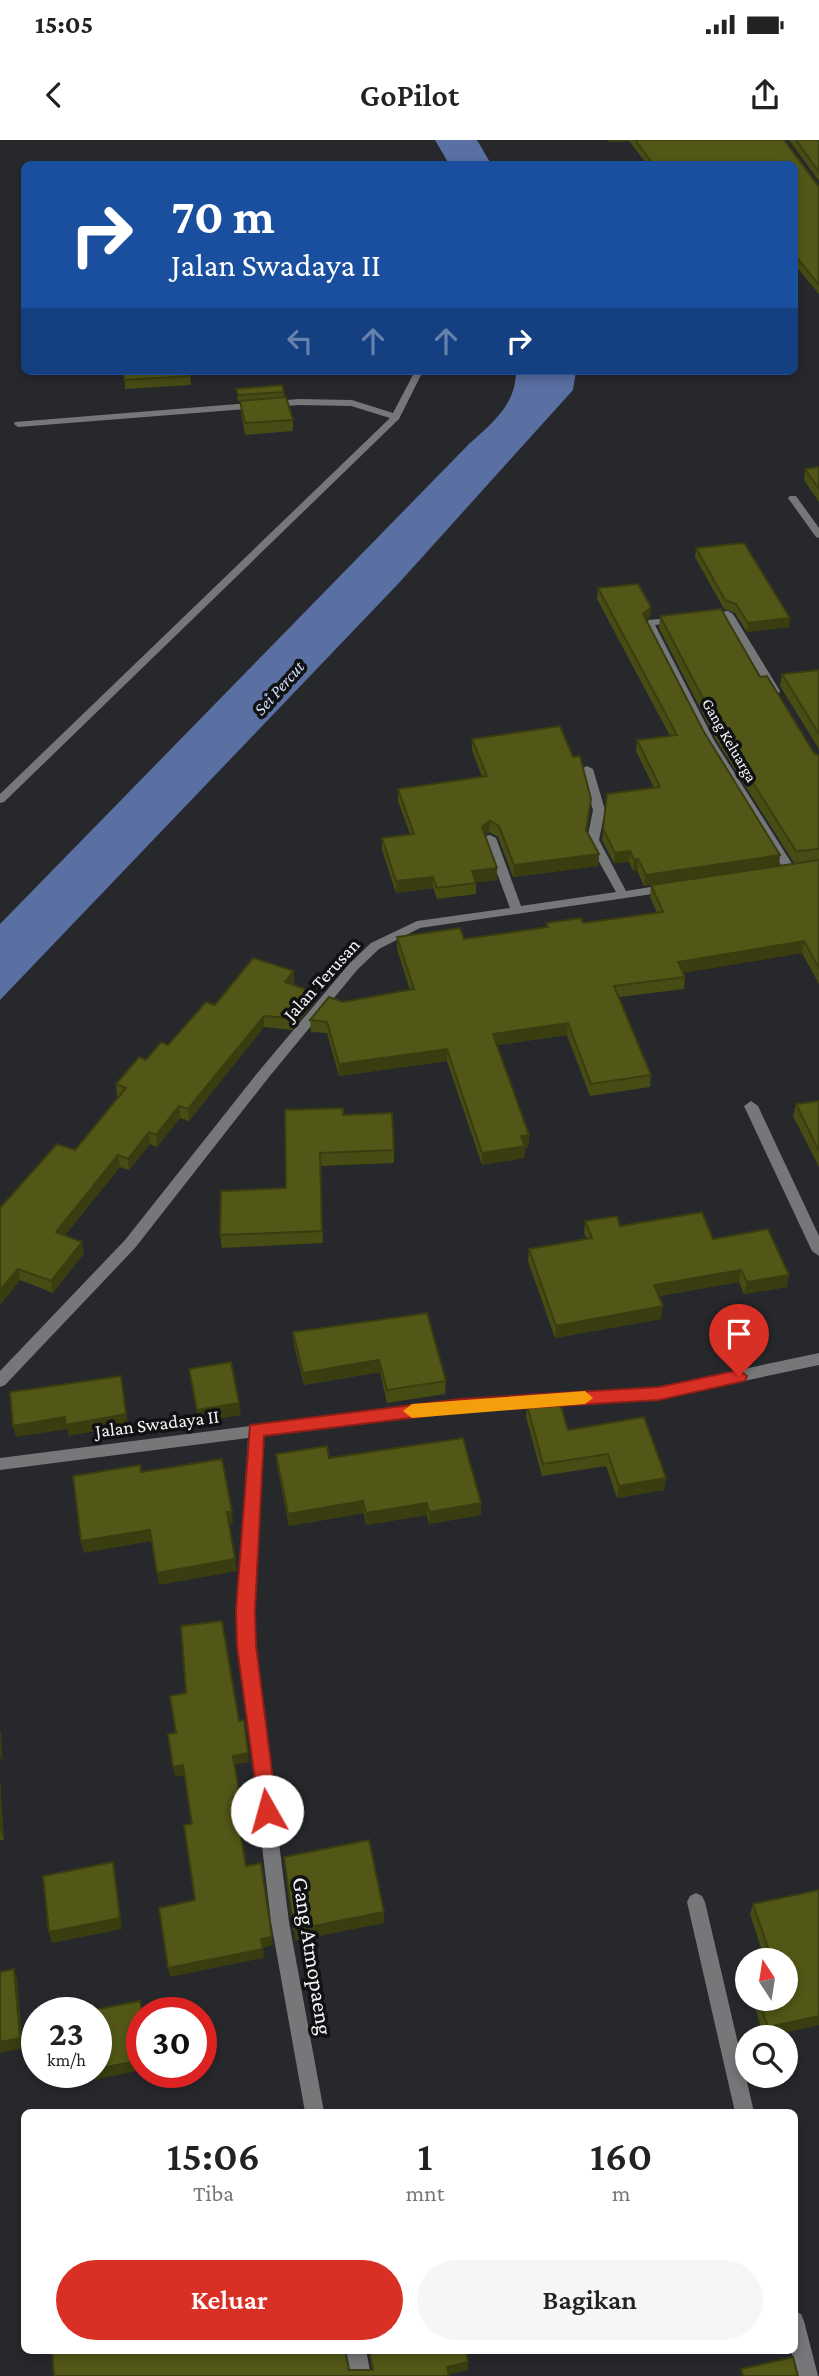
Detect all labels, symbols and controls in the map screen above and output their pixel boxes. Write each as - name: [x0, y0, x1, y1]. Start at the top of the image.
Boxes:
- text: 15:05: [35, 10, 93, 39]
- icon: back: [35, 76, 73, 114]
- icon: share: [746, 76, 784, 114]
- text: GoPilot: [360, 77, 459, 113]
- icon: right: [56, 189, 147, 280]
- text: 70 m: [171, 189, 275, 244]
- text: Jalan Swadaya II: [171, 247, 381, 283]
- icon: left: [281, 322, 319, 360]
- icon: ahead: [354, 322, 392, 360]
- icon: ahead: [427, 322, 465, 360]
- icon: right: [500, 322, 538, 360]
- water label: Sei Percut: [250, 656, 309, 719]
- street label: Gang Keluarga: [698, 696, 761, 786]
- street label: Jalan Terusan: [278, 934, 364, 1026]
- pin: [709, 1304, 769, 1376]
- icon: arrive: [720, 1315, 758, 1353]
- street label: Jalan Swadaya II: [92, 1405, 220, 1442]
- position arrow: [230, 1774, 304, 1848]
- street label: Gang Atmopaeng: [288, 1875, 338, 2037]
- north arrow: [735, 1948, 798, 2011]
- map controls: [735, 1948, 798, 2088]
- speed limit sign: 30: [126, 1997, 217, 2088]
- text: 23: [49, 2014, 84, 2053]
- button: search: [735, 2025, 798, 2088]
- text: km/h: [47, 2050, 86, 2070]
- text: 15:06: [167, 2132, 260, 2179]
- text: 1: [418, 2132, 433, 2179]
- text: 160: [590, 2132, 652, 2179]
- text: Tiba: [193, 2180, 234, 2206]
- text: mnt: [406, 2180, 444, 2206]
- text: m: [612, 2180, 630, 2206]
- button: Keluar: [56, 2260, 403, 2340]
- button: Bagikan: [417, 2260, 763, 2340]

